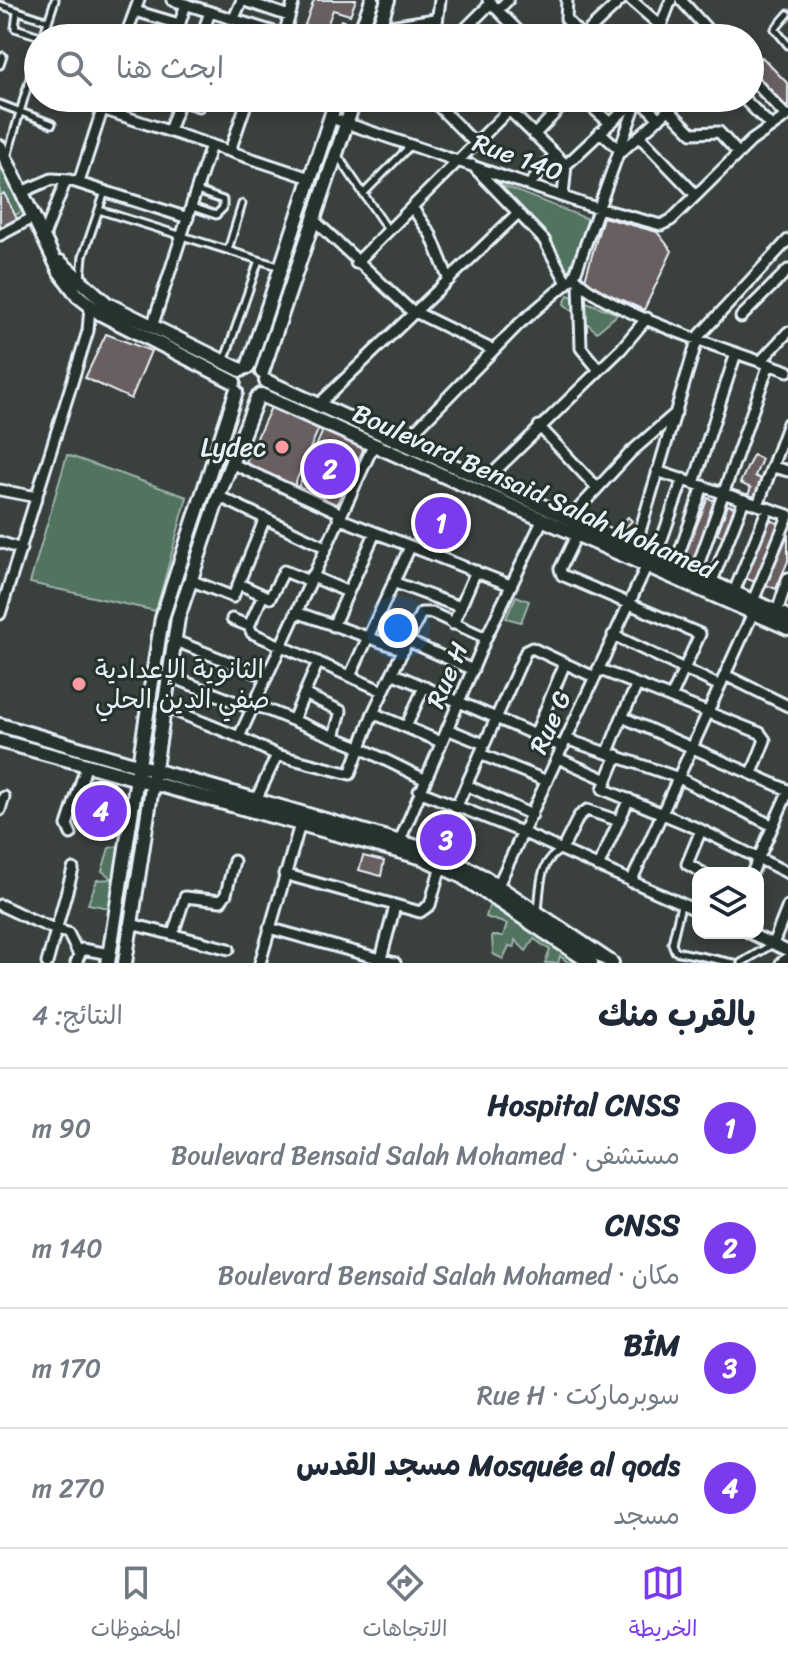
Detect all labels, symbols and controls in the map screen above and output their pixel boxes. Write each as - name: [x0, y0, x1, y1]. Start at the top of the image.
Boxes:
- search box: [24, 24, 764, 112]
- text: ابحث هنا: [116, 41, 224, 95]
- icon: search: [52, 46, 96, 90]
- street label: Rue 140: [466, 119, 570, 195]
- street label: Boulevard Bensaid Salah Mohamed: [345, 390, 725, 593]
- place label: Lydec: [200, 424, 266, 470]
- marker: Lydec: [273, 438, 291, 456]
- pin: 2: [304, 439, 356, 499]
- pin: 1: [415, 493, 467, 553]
- your location: [378, 608, 418, 648]
- street label: Rue H: [412, 634, 482, 715]
- place label: الثانوية الإعدادية صفي الدين الحلي: [95, 646, 270, 722]
- marker: الثانوية الإعدادية صفي الدين الحلي: [70, 675, 88, 693]
- street label: Rue G: [516, 682, 584, 762]
- pin: 4: [75, 781, 127, 841]
- pin: 3: [420, 810, 472, 870]
- map controls: [692, 867, 764, 939]
- button: layers: [692, 867, 764, 939]
- text: بالقرب منك: [598, 985, 756, 1045]
- text: النتائج: 4: [32, 992, 123, 1038]
- text: Hospital CNSS: [487, 1078, 680, 1132]
- text: 90 m: [32, 1105, 91, 1151]
- text: 1: [724, 1105, 736, 1151]
- text: مستشفى · Boulevard Bensaid Salah Mohamed: [171, 1132, 680, 1178]
- text: CNSS: [605, 1198, 680, 1252]
- text: 140 m: [32, 1225, 103, 1271]
- text: 2: [723, 1225, 738, 1271]
- text: مكان · Boulevard Bensaid Salah Mohamed: [218, 1252, 680, 1298]
- text: BİM: [624, 1318, 680, 1372]
- text: 170 m: [32, 1345, 101, 1391]
- text: 3: [723, 1345, 737, 1391]
- text: سوبرماركت · Rue H: [477, 1372, 680, 1418]
- text: Mosquée al qods مسجد القدس: [296, 1438, 680, 1492]
- text: 270 m: [32, 1465, 105, 1511]
- text: 4: [722, 1465, 738, 1511]
- text: مسجد: [613, 1492, 680, 1538]
- tab: المحفوظات: [91, 1561, 181, 1648]
- tab: الاتجاهات: [363, 1561, 447, 1648]
- tab: الخريطة: [629, 1561, 697, 1648]

